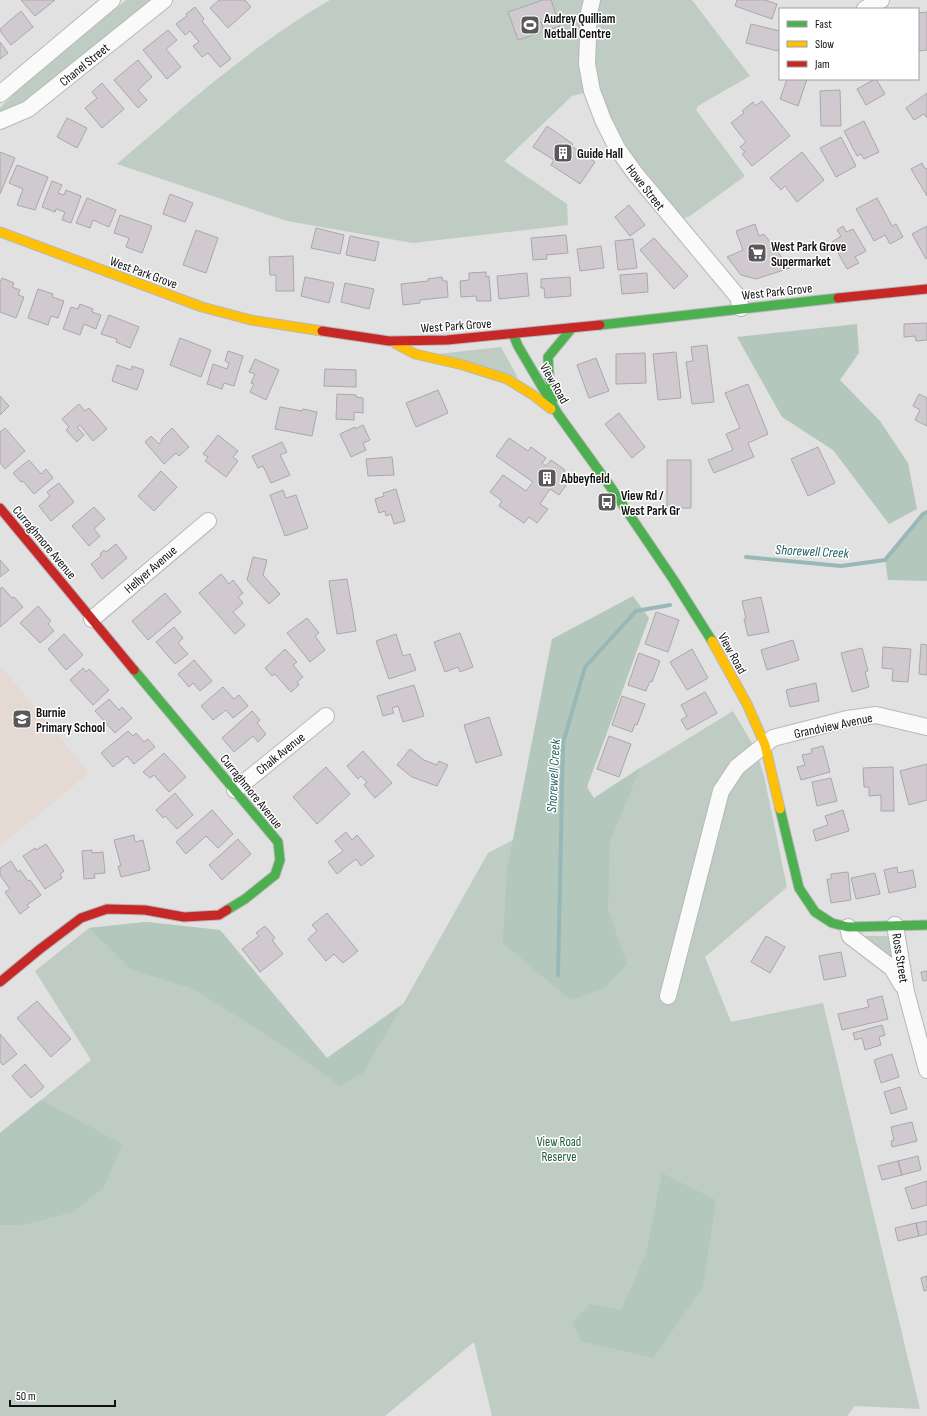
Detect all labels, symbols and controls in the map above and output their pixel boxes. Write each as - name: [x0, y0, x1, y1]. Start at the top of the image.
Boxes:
- legend: [779, 8, 919, 80]
- place label: Audrey Quilliam Netball Centre: [543, 11, 616, 42]
- sports icon: Audrey Quilliam Netball Centre: [519, 14, 541, 36]
- text: Fast: [815, 17, 832, 32]
- text: Slow: [815, 37, 834, 52]
- street label: Chanel Street: [56, 40, 113, 90]
- text: Jam: [814, 57, 830, 72]
- building icon: Guide Hall: [552, 142, 574, 164]
- place label: Guide Hall: [577, 146, 623, 162]
- street label: Howe Street: [622, 161, 668, 214]
- place label: West Park Grove Supermarket: [771, 239, 847, 270]
- supermarket icon: West Park Grove Supermarket: [746, 242, 768, 264]
- street label: West Park Grove: [108, 253, 180, 293]
- street label: West Park Grove: [741, 280, 813, 304]
- street label: West Park Grove: [420, 316, 492, 336]
- street label: View Road: [536, 360, 572, 407]
- building icon: Abbeyfield: [536, 467, 558, 489]
- place label: Abbeyfield: [560, 471, 610, 487]
- place label: View Rd / West Park Gr: [621, 488, 680, 519]
- bus stop icon: View Rd / West Park Gr: [596, 491, 618, 513]
- street label: Curraghmore Avenue: [9, 503, 80, 583]
- water label: Shorewell Creek: [775, 541, 850, 562]
- street label: Hellyer Avenue: [121, 543, 180, 597]
- street label: View Road: [714, 630, 750, 677]
- place label: Burnie Primary School: [36, 705, 105, 736]
- school or university icon: Burnie Primary School: [11, 708, 33, 730]
- street label: Grandview Avenue: [793, 710, 874, 742]
- street label: Chalk Avenue: [253, 729, 308, 778]
- water label: Shorewell Creek: [543, 738, 564, 813]
- street label: Curraghmore Avenue: [216, 751, 286, 832]
- street label: Ross Street: [888, 932, 912, 984]
- park label: View Road Reserve: [537, 1134, 581, 1165]
- scale bar: [10, 1382, 115, 1408]
- text: 50 m: [16, 1389, 36, 1404]

